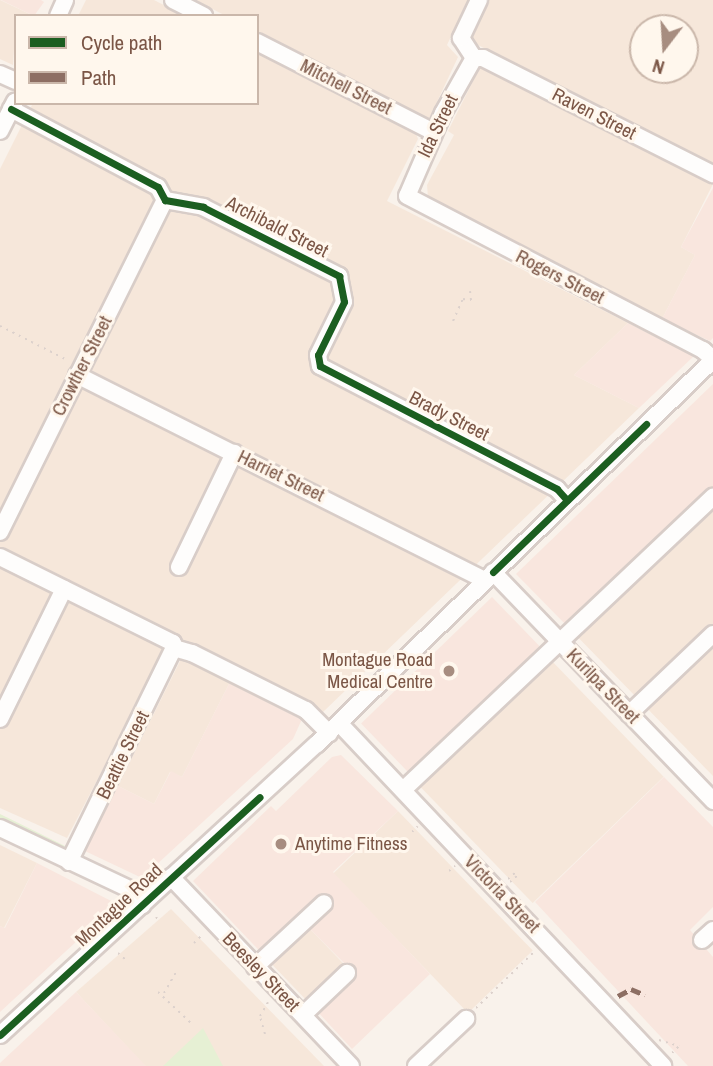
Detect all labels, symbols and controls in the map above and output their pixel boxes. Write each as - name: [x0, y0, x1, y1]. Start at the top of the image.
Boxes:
- legend: [14, 14, 259, 105]
- north arrow: [629, 14, 699, 84]
- text: Cycle path: [81, 28, 162, 57]
- text: N: [649, 53, 668, 81]
- street label: Mitchell Street: [296, 54, 396, 120]
- text: Path: [81, 63, 116, 92]
- street label: Raven Street: [548, 83, 640, 145]
- street label: Ida Street: [413, 91, 463, 161]
- street label: Archibald Street: [222, 191, 332, 263]
- street label: Rogers Street: [512, 245, 608, 309]
- street label: Crowther Street: [47, 312, 117, 420]
- street label: Brady Street: [405, 386, 493, 446]
- street label: Harriet Street: [234, 445, 328, 507]
- street label: Kurilpa Street: [562, 644, 644, 728]
- place label: Montague Road Medical Centre: [322, 649, 433, 693]
- marker: Montague Road Medical Centre: [439, 661, 459, 681]
- street label: Beattie Street: [92, 707, 154, 803]
- place label: Anytime Fitness: [295, 833, 408, 855]
- marker: Anytime Fitness: [273, 836, 289, 852]
- street label: Victoria Street: [459, 850, 545, 938]
- street label: Montague Road: [71, 859, 167, 951]
- street label: Beesley Street: [218, 928, 304, 1016]

